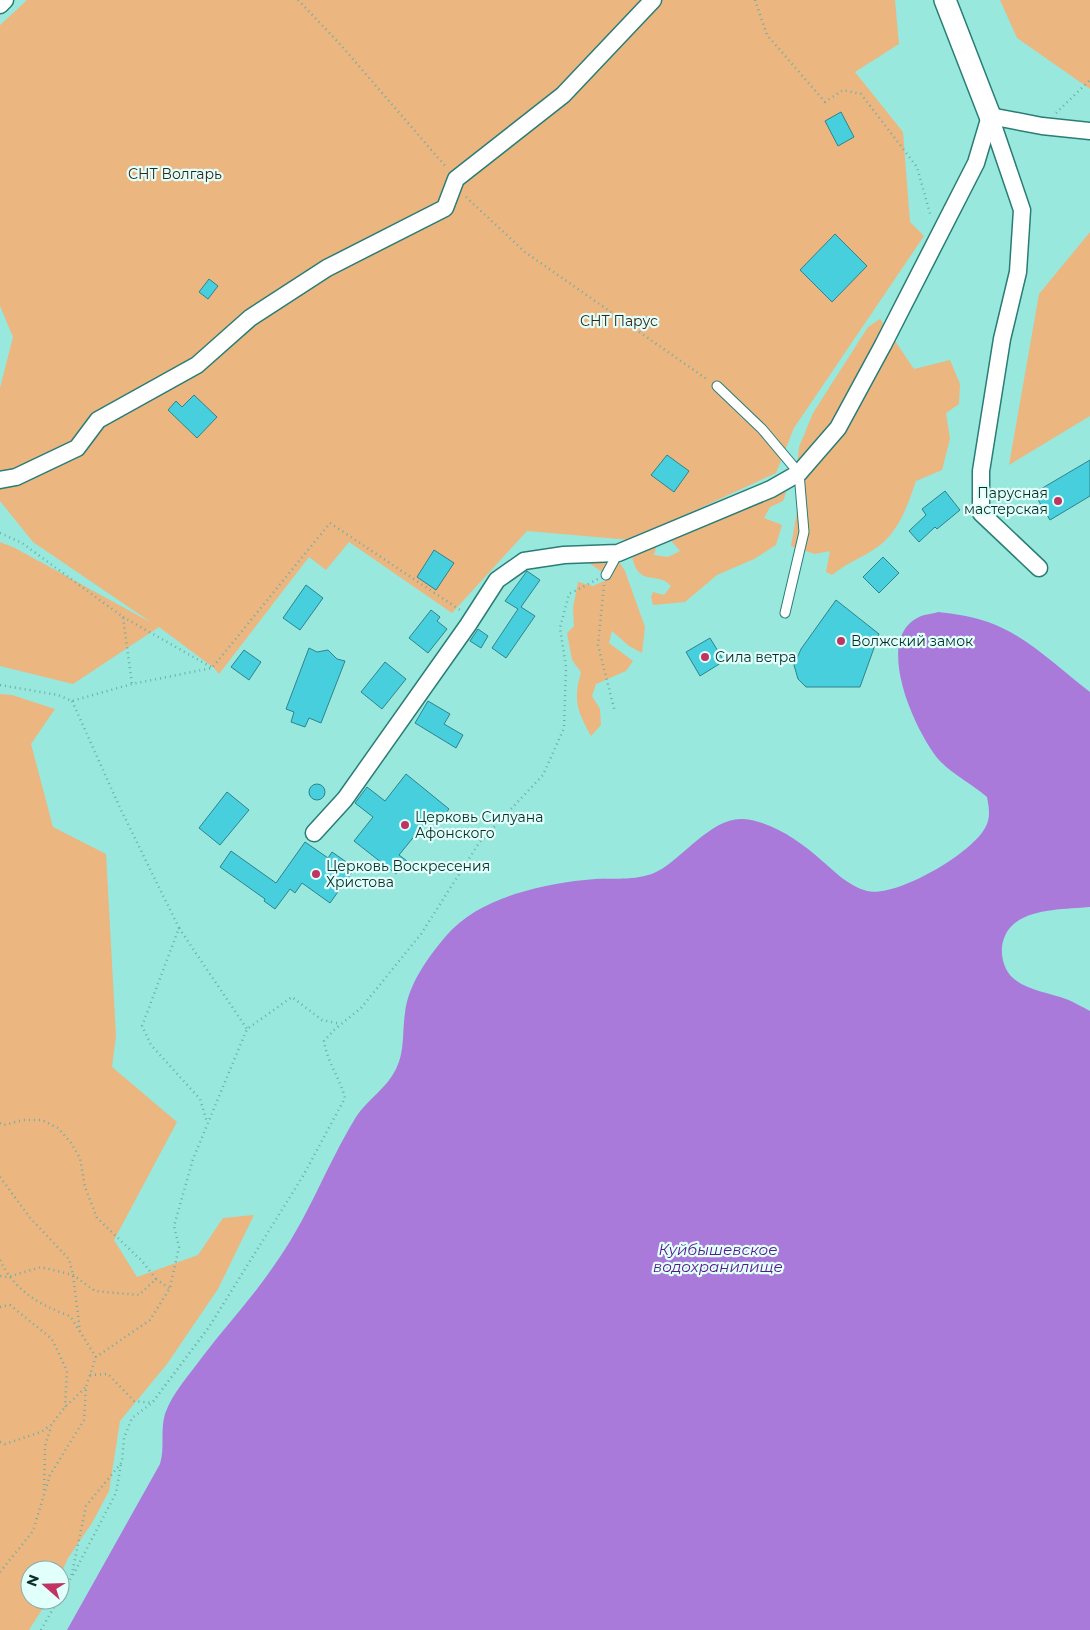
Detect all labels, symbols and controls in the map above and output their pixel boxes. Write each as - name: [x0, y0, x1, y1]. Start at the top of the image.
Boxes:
- park label: СНТ Волгарь: [128, 165, 222, 183]
- park label: СНТ Парус: [580, 312, 658, 330]
- place label: Парусная мастерская: [964, 484, 1048, 518]
- marker: Парусная мастерская: [1052, 495, 1064, 507]
- place label: Волжский замок: [851, 632, 973, 650]
- marker: Волжский замок: [835, 635, 847, 647]
- place label: Сила ветра: [715, 648, 797, 666]
- marker: Сила ветра: [699, 651, 711, 663]
- place label: Церковь Силуана Афонского: [415, 808, 543, 842]
- marker: Церковь Силуана Афонского: [399, 819, 411, 831]
- place label: Церковь Воскресения Христова: [326, 857, 490, 891]
- marker: Церковь Воскресения Христова: [310, 868, 322, 880]
- water label: Куйбышевское водохранилище: [653, 1240, 783, 1276]
- north arrow: [20, 1560, 70, 1610]
- text: N: [22, 1572, 43, 1589]

